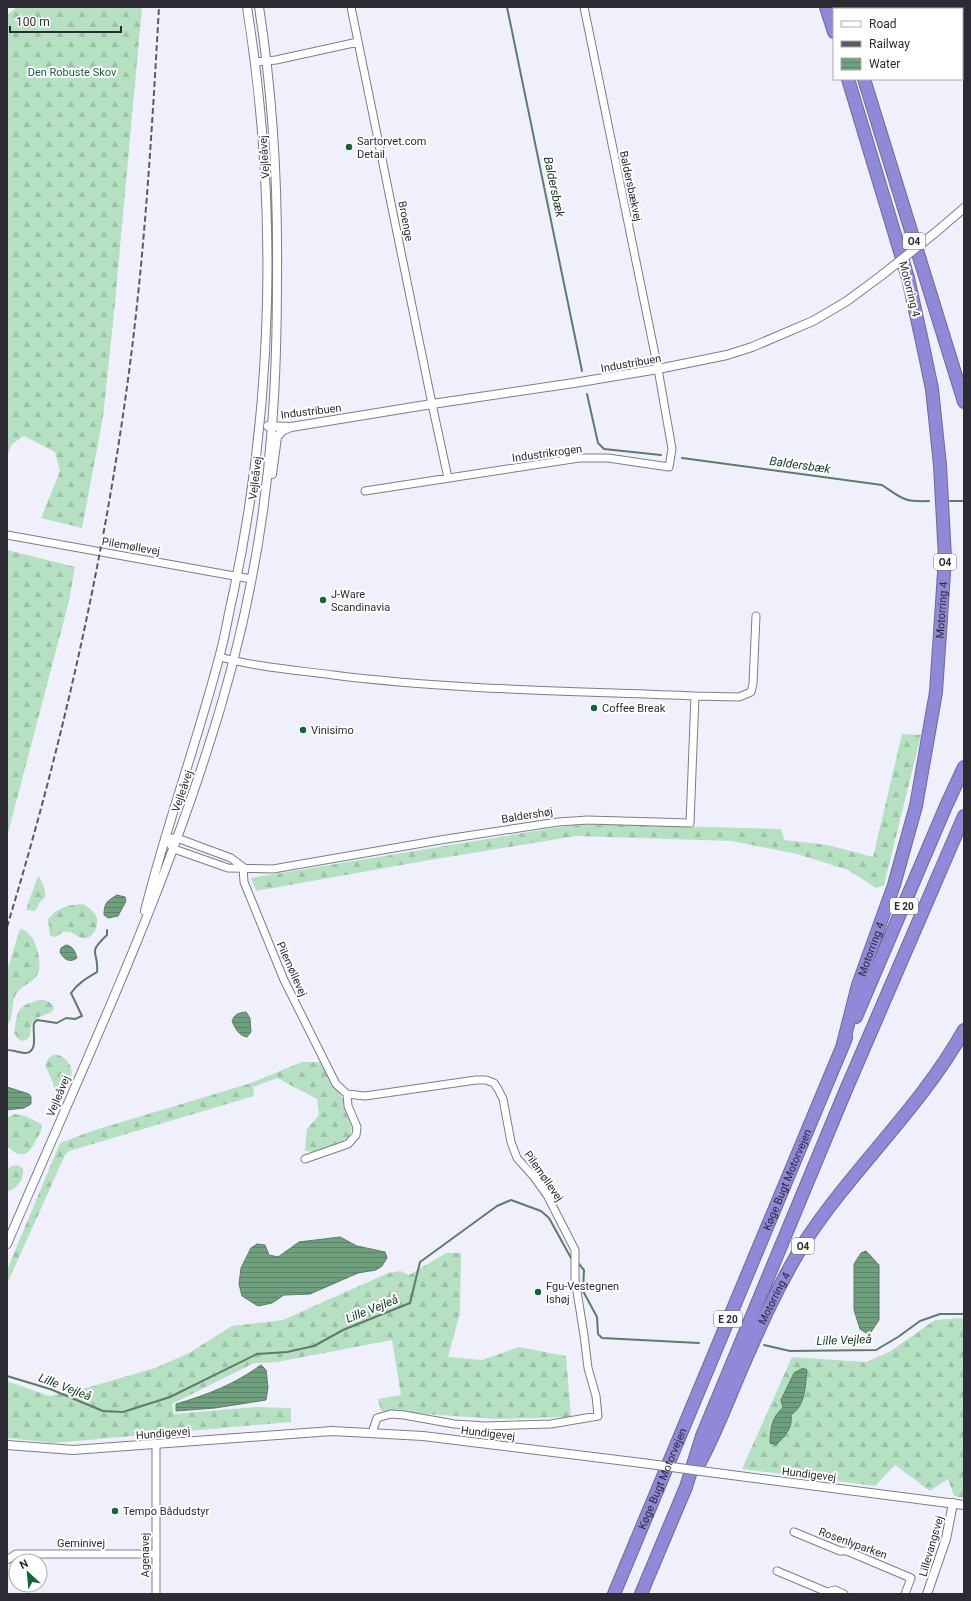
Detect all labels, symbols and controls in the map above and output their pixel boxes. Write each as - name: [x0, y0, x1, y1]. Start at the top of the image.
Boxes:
- scale bar: [10, 8, 121, 34]
- legend: [833, 8, 963, 80]
- text: 100 m: [16, 15, 50, 29]
- text: Road: [869, 17, 897, 31]
- text: Railway: [869, 37, 910, 51]
- text: Water: [869, 57, 900, 71]
- park label: Den Robuste Skov: [28, 66, 117, 79]
- street label: Vejleåvej: [257, 135, 272, 179]
- place label: Sartorvet.com Detail: [357, 135, 426, 161]
- marker: Sartorvet.com Detail: [344, 142, 354, 152]
- street label: Baldersbækvej: [617, 150, 644, 223]
- water label: Baldersbæk: [541, 156, 567, 220]
- street label: Broenge: [395, 200, 416, 242]
- road number: O4: [903, 233, 925, 249]
- street label: Motorring 4: [896, 260, 923, 318]
- street label: Industribuen: [600, 352, 662, 375]
- street label: Industribuen: [280, 401, 342, 422]
- street label: Industrikrogen: [511, 442, 583, 465]
- water label: Baldersbæk: [769, 454, 832, 476]
- street label: Vejleåvej: [246, 456, 265, 500]
- street label: Pilemøllevej: [101, 535, 161, 558]
- road number: O4: [934, 554, 956, 570]
- street label: Motorring 4: [934, 581, 950, 639]
- place label: J-Ware Scandinavia: [331, 588, 390, 614]
- marker: J-Ware Scandinavia: [318, 595, 328, 605]
- place label: Coffee Break: [602, 702, 666, 715]
- marker: Coffee Break: [589, 703, 599, 713]
- place label: Vinisimo: [311, 724, 354, 737]
- marker: Vinisimo: [298, 725, 308, 735]
- street label: Vejleåvej: [169, 769, 196, 814]
- street label: Baldershøj: [500, 805, 554, 826]
- road number: E 20: [890, 898, 918, 914]
- street label: Motorring 4: [856, 920, 887, 978]
- street label: Pilemøllevej: [274, 940, 309, 999]
- street label: Vejleåvej: [44, 1074, 73, 1119]
- street label: Køge Bugt Motorvejen: [760, 1127, 814, 1232]
- street label: Pilemøllevej: [521, 1148, 566, 1204]
- road number: O4: [792, 1238, 814, 1254]
- street label: Motorring 4: [756, 1270, 793, 1327]
- place label: Fgu-Vestegnen Ishøj: [546, 1280, 619, 1306]
- marker: Fgu-Vestegnen Ishøj: [533, 1287, 543, 1297]
- water label: Lille Vejleå: [344, 1292, 400, 1326]
- road number: E 20: [714, 1311, 742, 1327]
- water label: Lille Vejleå: [816, 1332, 872, 1348]
- water label: Lille Vejleå: [37, 1371, 93, 1403]
- street label: Hundigevej: [460, 1424, 516, 1443]
- street label: Hundigevej: [135, 1425, 191, 1442]
- street label: Køge Bugt Motorvejen: [636, 1426, 689, 1531]
- street label: Hundigevej: [781, 1465, 837, 1484]
- place label: Tempo Bådudstyr: [123, 1505, 209, 1518]
- marker: Tempo Bådudstyr: [110, 1506, 120, 1516]
- street label: Lillevangsvej: [917, 1514, 946, 1578]
- street label: Rosenlyparken: [817, 1525, 889, 1562]
- street label: Agenavej: [139, 1533, 152, 1577]
- street label: Geminivej: [57, 1537, 105, 1550]
- north arrow: [8, 1553, 48, 1593]
- text: N: [17, 1557, 30, 1572]

